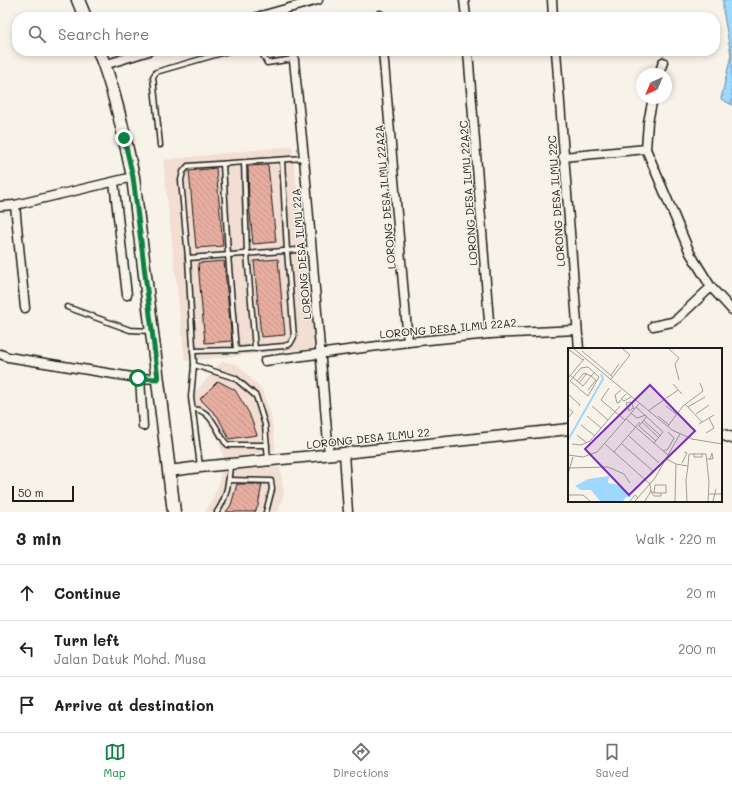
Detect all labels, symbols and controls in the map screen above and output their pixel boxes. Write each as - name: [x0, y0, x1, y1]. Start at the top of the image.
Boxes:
- search box: [12, 12, 720, 56]
- icon: search: [26, 23, 48, 45]
- text: Search here: [58, 24, 149, 44]
- north arrow: [636, 68, 672, 104]
- street label: LORONG DESA ILMU 22A2C: [455, 120, 481, 266]
- street label: LORONG DESA ILMU 22A2A: [371, 124, 399, 270]
- route end: [115, 129, 133, 147]
- street label: LORONG DESA ILMU 22C: [544, 135, 568, 267]
- street label: LORONG DESA ILMU 22A: [288, 188, 314, 320]
- street label: LORONG DESA ILMU 22A2: [379, 315, 517, 341]
- inset map: [568, 348, 722, 502]
- route start: [129, 369, 147, 387]
- street label: LORONG DESA ILMU 22: [306, 424, 430, 452]
- scale bar: [12, 484, 74, 503]
- text: 50 m: [18, 485, 44, 500]
- text: 3 min: [16, 527, 61, 549]
- text: Walk · 220 m: [635, 530, 716, 547]
- icon: ahead: [16, 582, 38, 604]
- text: Continue: [54, 583, 121, 603]
- text: 20 m: [686, 584, 716, 601]
- text: Turn left: [54, 630, 119, 650]
- icon: left: [16, 638, 38, 660]
- text: 200 m: [678, 640, 716, 657]
- text: Jalan Datuk Mohd. Musa: [54, 650, 206, 667]
- icon: arrive: [16, 694, 38, 716]
- text: Arrive at destination: [54, 695, 214, 715]
- tab: Map: [104, 741, 126, 780]
- tab: Directions: [333, 741, 389, 780]
- tab: Saved: [596, 741, 628, 780]

